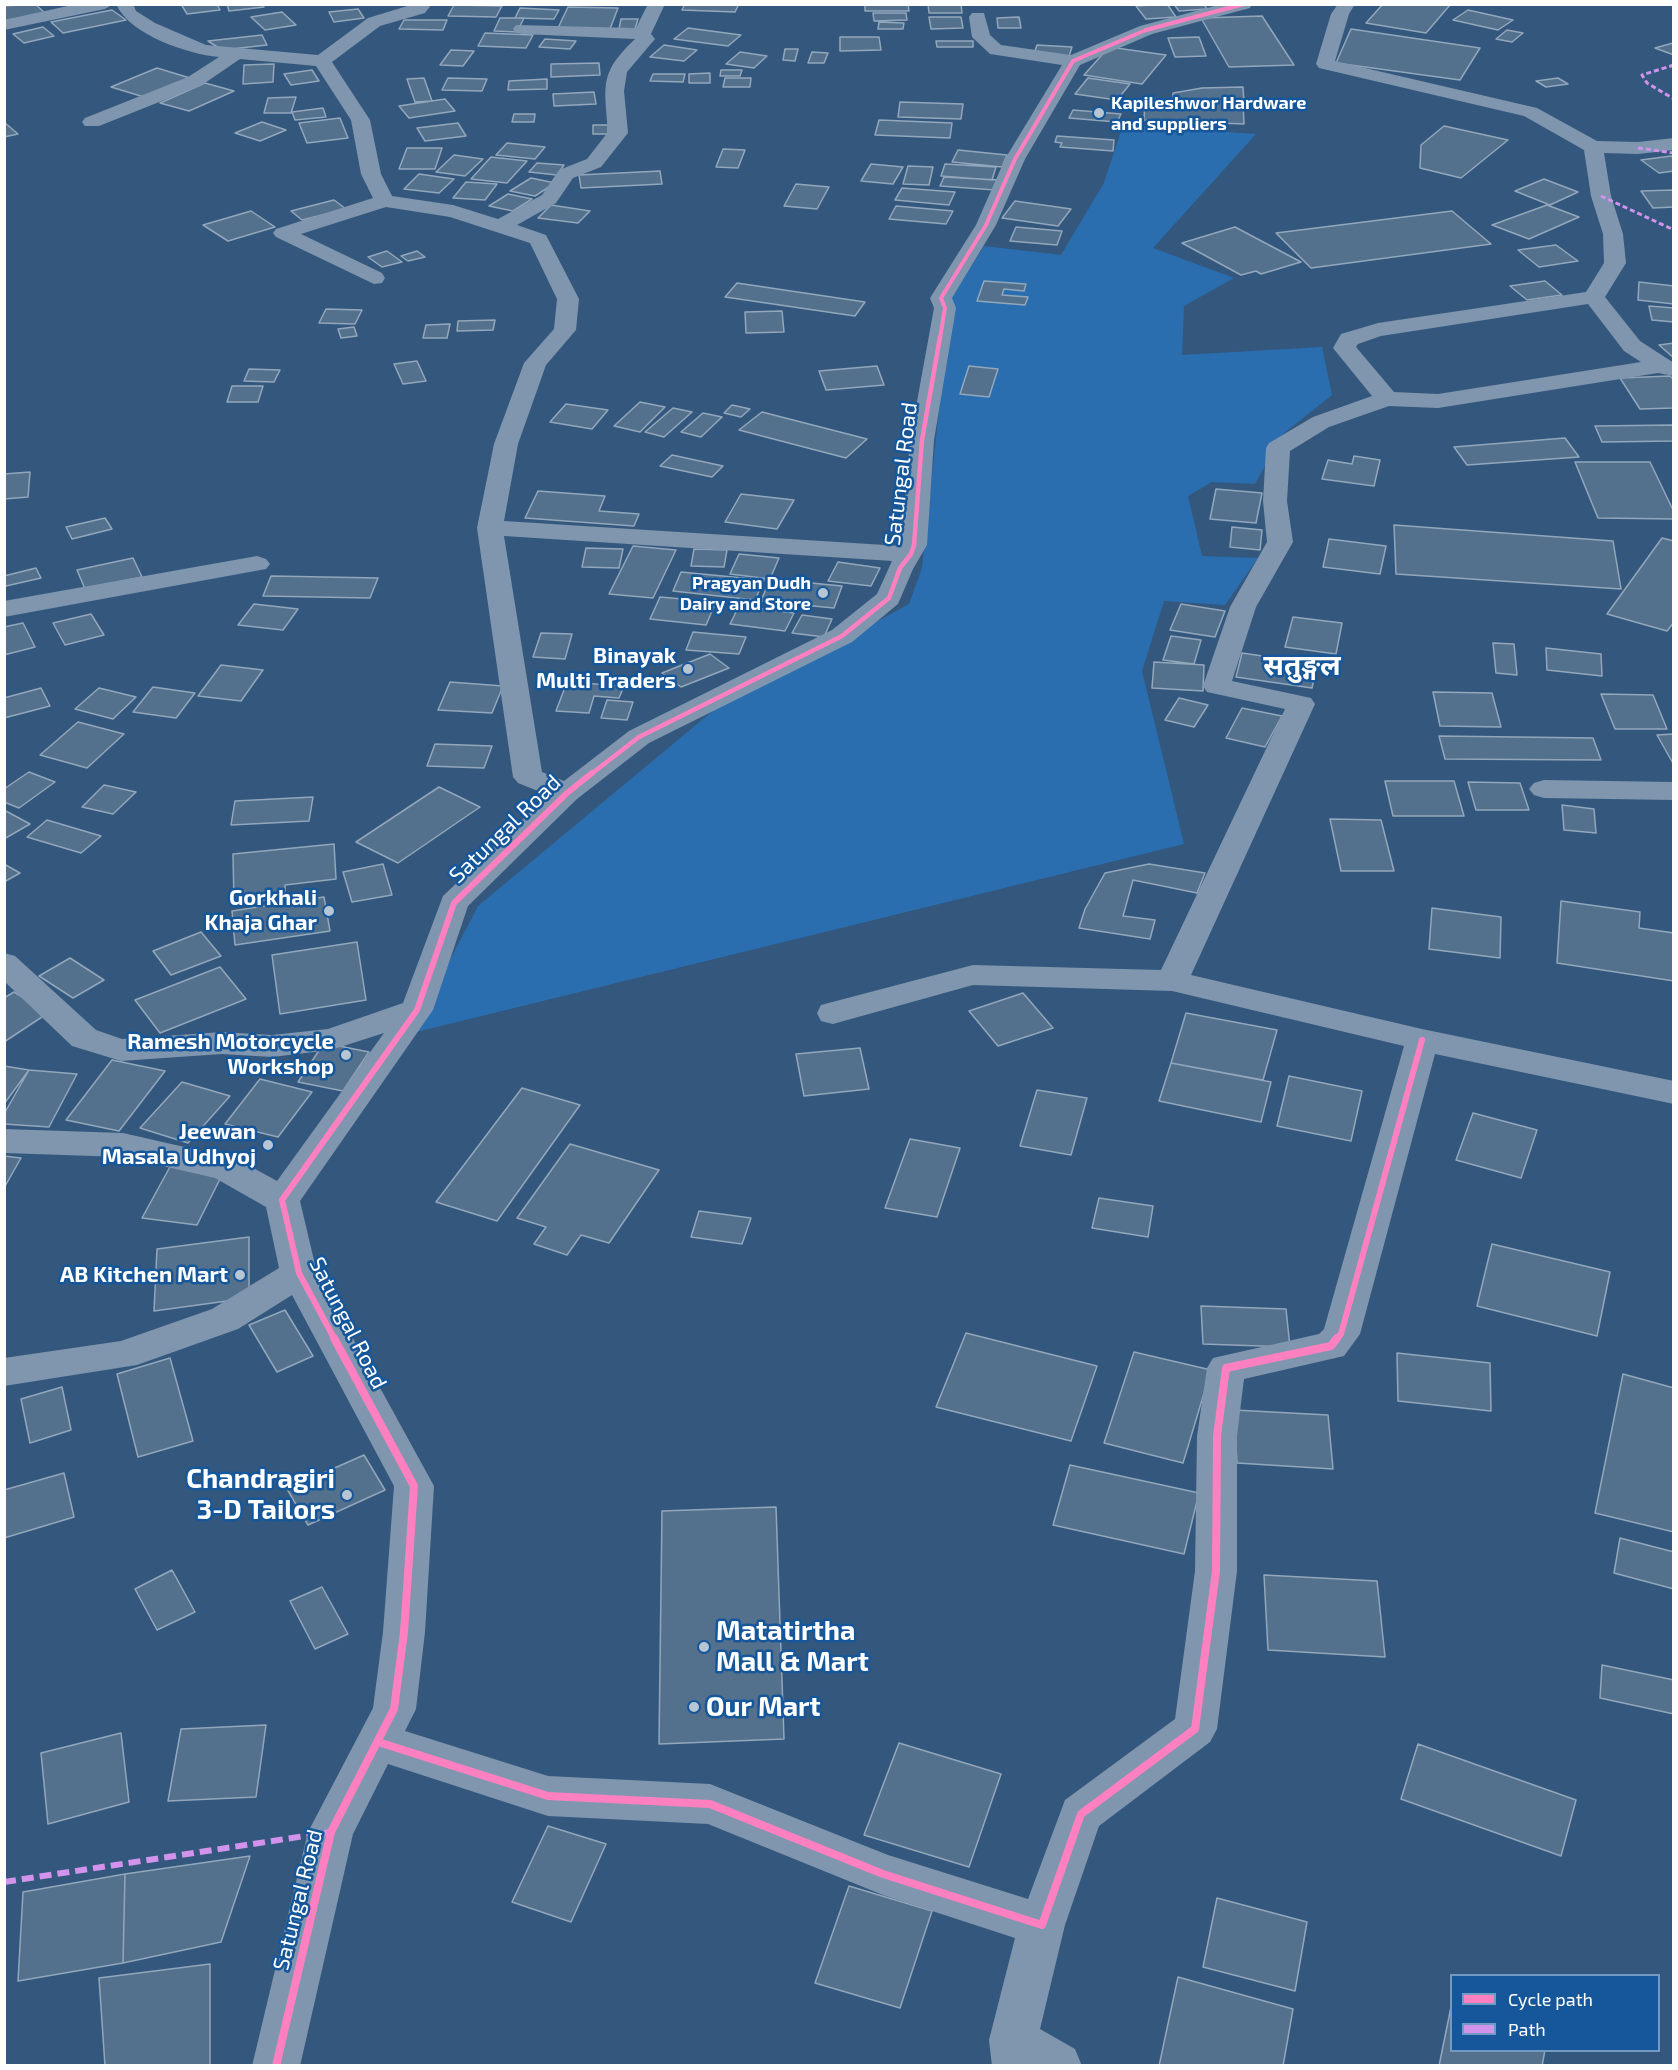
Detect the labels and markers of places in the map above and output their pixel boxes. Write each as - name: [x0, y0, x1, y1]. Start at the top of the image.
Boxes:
- place label: Kapileshwor Hardware and suppliers: [1111, 92, 1306, 134]
- marker: Kapileshwor Hardware and suppliers: [1092, 106, 1106, 120]
- place label: Pragyan Dudh Dairy and Store: [680, 572, 811, 614]
- marker: Pragyan Dudh Dairy and Store: [816, 586, 830, 600]
- place label: Binayak Multi Traders: [536, 643, 676, 694]
- marker: Binayak Multi Traders: [681, 662, 695, 676]
- place label: Gorkhali Khaja Ghar: [204, 885, 317, 936]
- marker: Gorkhali Khaja Ghar: [322, 904, 336, 918]
- place label: Ramesh Motorcycle Workshop: [127, 1029, 334, 1080]
- marker: Ramesh Motorcycle Workshop: [339, 1048, 353, 1062]
- place label: Jeewan Masala Udhyoj: [102, 1119, 256, 1170]
- marker: Jeewan Masala Udhyoj: [261, 1138, 275, 1152]
- place label: AB Kitchen Mart: [60, 1262, 228, 1288]
- marker: AB Kitchen Mart: [233, 1268, 247, 1282]
- place label: Chandragiri 3-D Tailors: [186, 1463, 335, 1526]
- marker: Chandragiri 3-D Tailors: [340, 1488, 354, 1502]
- place label: Matatirtha Mall & Mart: [716, 1615, 869, 1678]
- marker: Matatirtha Mall & Mart: [697, 1640, 711, 1654]
- place label: Our Mart: [706, 1691, 821, 1723]
- marker: Our Mart: [687, 1700, 701, 1714]

